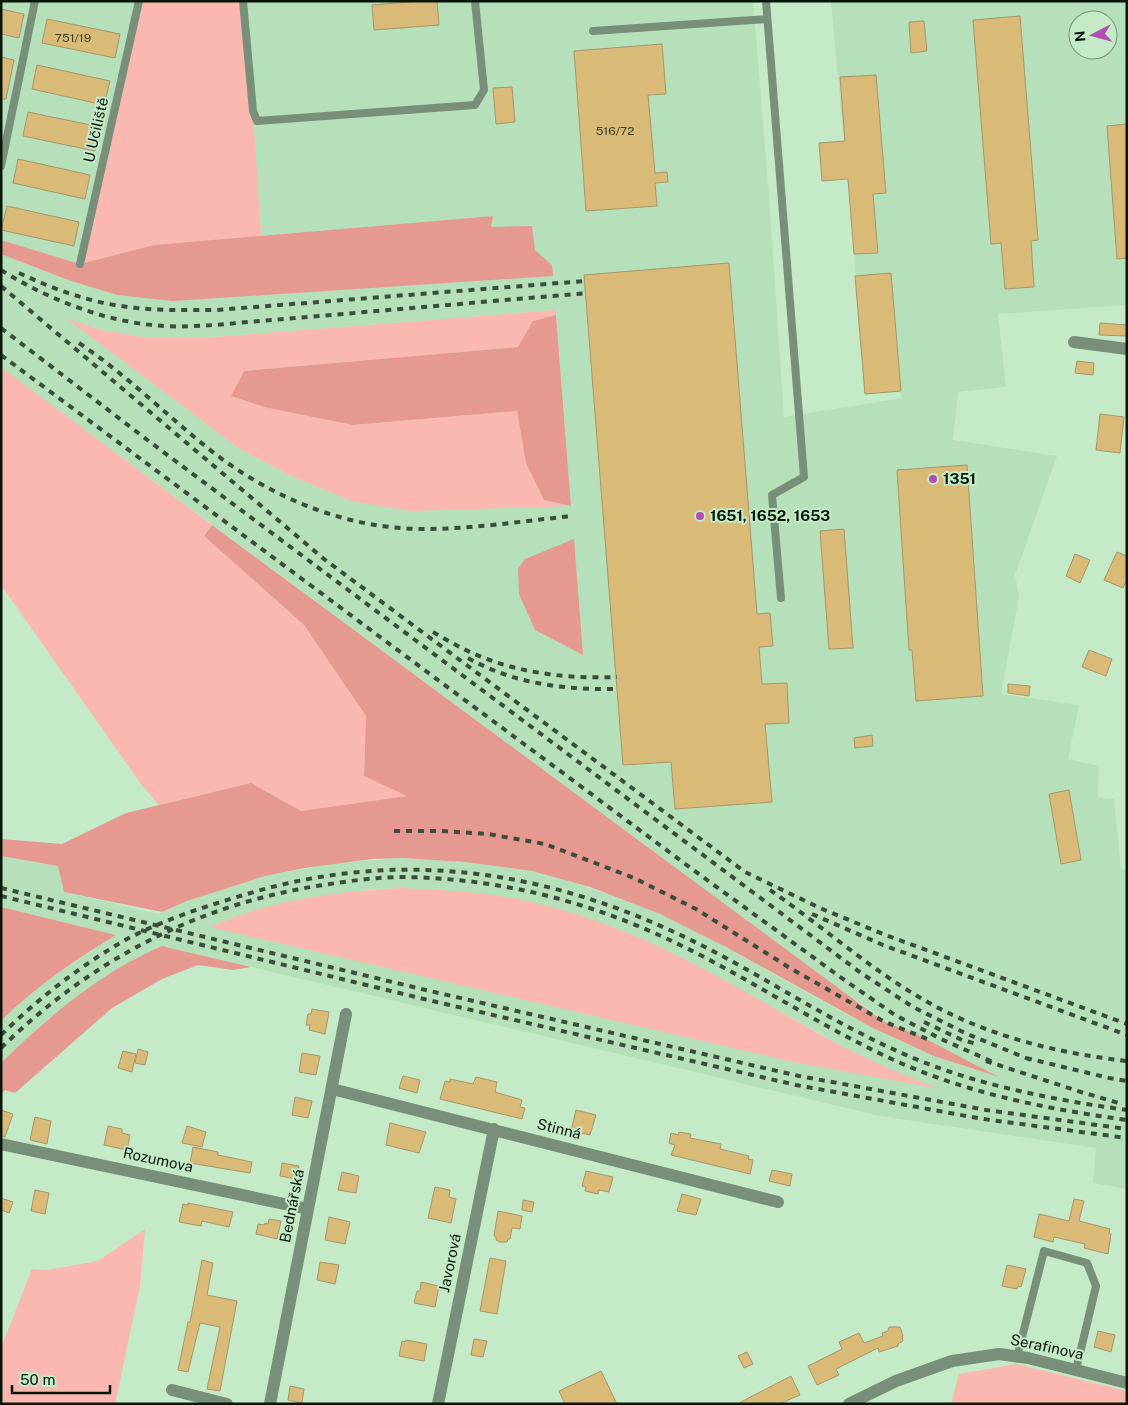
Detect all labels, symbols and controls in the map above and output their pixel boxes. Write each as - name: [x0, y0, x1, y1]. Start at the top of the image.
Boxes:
- north arrow: [1068, 10, 1118, 60]
- text: N: [1072, 30, 1089, 43]
- house number: 751/19: [55, 31, 91, 45]
- street label: U Učiliště: [80, 96, 111, 164]
- house number: 516/72: [596, 124, 634, 138]
- place label: 1351: [943, 470, 976, 487]
- marker: 1351: [927, 473, 939, 485]
- place label: 1651, 1652, 1653: [710, 507, 830, 524]
- marker: 1651, 1652, 1653: [694, 510, 706, 522]
- street label: Stinná: [535, 1115, 583, 1142]
- street label: Rozumova: [122, 1144, 195, 1175]
- street label: Bednářská: [276, 1168, 307, 1244]
- street label: Javorová: [435, 1232, 464, 1294]
- street label: Serafinova: [1009, 1330, 1085, 1363]
- scale bar: [12, 1362, 110, 1394]
- text: 50 m: [20, 1371, 55, 1388]

